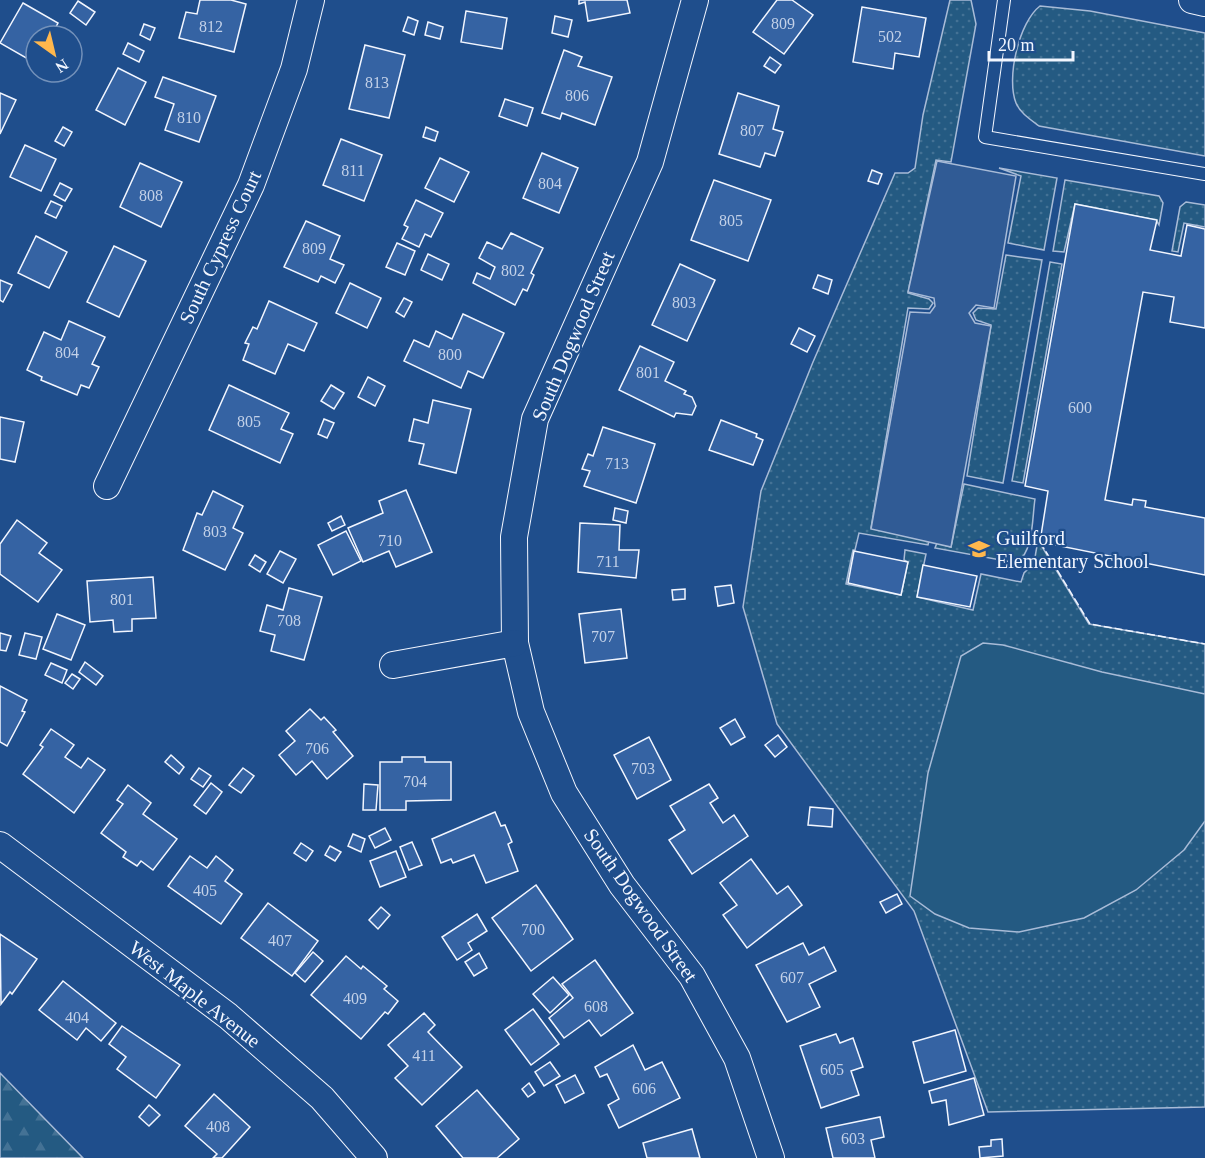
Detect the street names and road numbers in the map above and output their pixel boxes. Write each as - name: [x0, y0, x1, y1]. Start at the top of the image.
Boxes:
- street label: South Cypress Court: [175, 166, 266, 328]
- street label: South Dogwood Street: [527, 247, 620, 425]
- street label: South Dogwood Street: [579, 824, 703, 987]
- street label: West Maple Avenue: [124, 936, 265, 1053]

